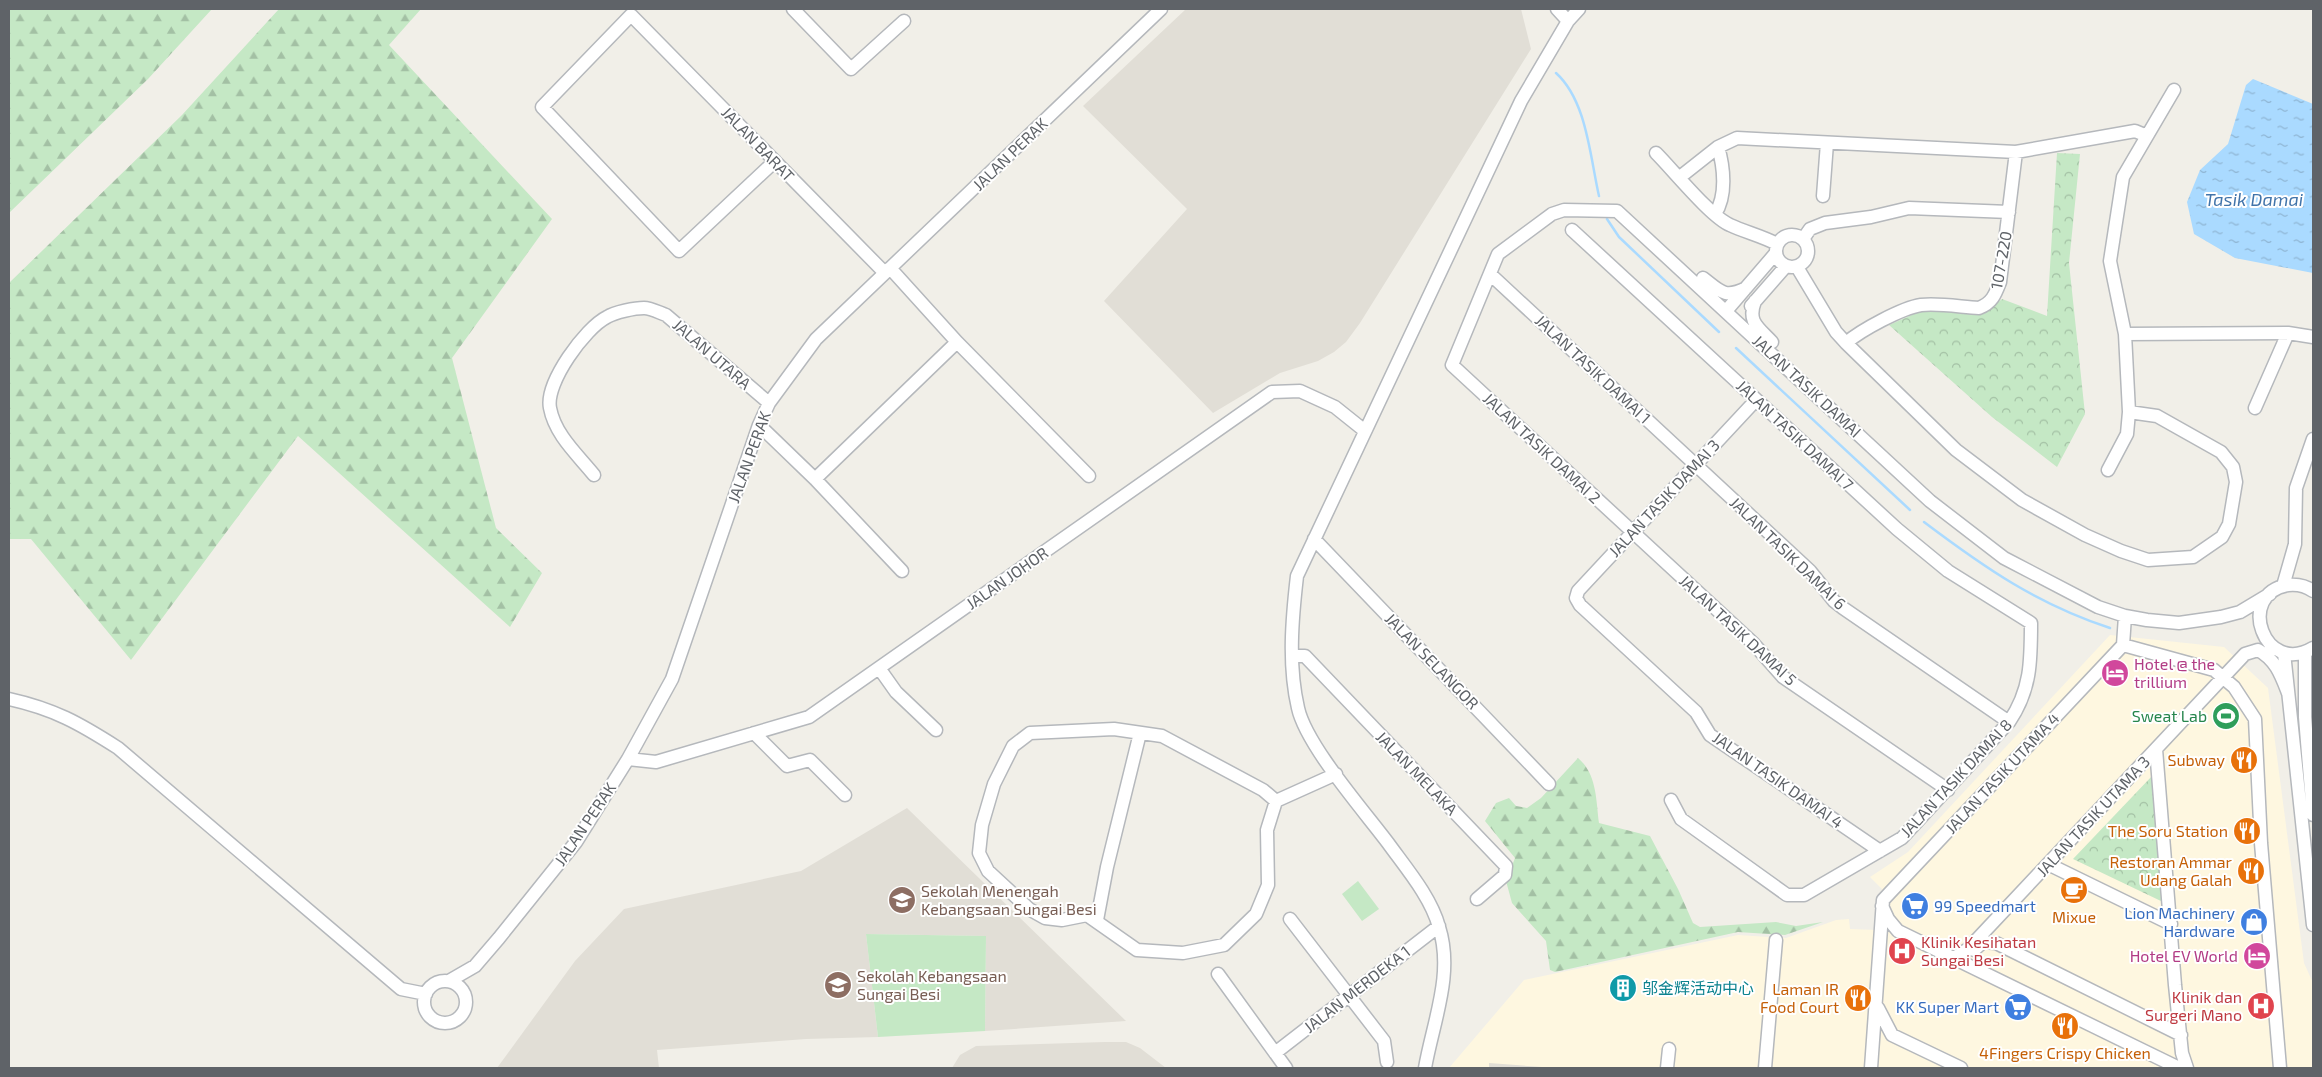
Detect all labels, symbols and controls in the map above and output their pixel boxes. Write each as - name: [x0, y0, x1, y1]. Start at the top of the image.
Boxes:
- street label: JALAN BARAT: [718, 102, 799, 185]
- street label: JALAN PERAK: [968, 113, 1051, 194]
- water label: Tasik Damai: [2205, 188, 2304, 210]
- street label: 107-220: [1986, 229, 2015, 290]
- street label: JALAN TASIK DAMAI 1: [1532, 310, 1655, 427]
- street label: JALAN UTARA: [669, 315, 755, 393]
- street label: JALAN TASIK DAMAI: [1749, 331, 1865, 441]
- street label: JALAN TASIK DAMAI 7: [1733, 376, 1858, 494]
- street label: JALAN TASIK DAMAI 2: [1480, 388, 1605, 507]
- street label: JALAN PERAK: [723, 408, 774, 505]
- street label: JALAN TASIK DAMAI 3: [1604, 435, 1723, 560]
- street label: JALAN TASIK DAMAI 6: [1726, 492, 1850, 613]
- street label: JALAN JOHOR: [962, 542, 1051, 613]
- street label: JALAN TASIK DAMAI 5: [1676, 570, 1801, 689]
- street label: JALAN SELANGOR: [1382, 609, 1483, 713]
- place label: Hotel @ the trillium: [2134, 654, 2215, 691]
- hotel icon: Hotel @ the trillium: [2100, 658, 2130, 688]
- sports icon: Sweat Lab: [2211, 701, 2241, 731]
- place label: Sweat Lab: [2132, 706, 2207, 725]
- street label: JALAN TASIK UTAMA 4: [1941, 708, 2063, 837]
- street label: JALAN TASIK DAMAI 8: [1896, 715, 2015, 841]
- street label: JALAN MELAKA: [1373, 727, 1462, 818]
- street label: JALAN TASIK DAMAI 4: [1710, 728, 1847, 832]
- restaurant icon: Subway: [2229, 745, 2259, 775]
- place label: Subway: [2167, 750, 2226, 769]
- street label: JALAN TASIK UTAMA 3: [2032, 752, 2153, 880]
- street label: JALAN PERAK: [550, 778, 620, 869]
- restaurant icon: The Soru Station: [2232, 816, 2262, 846]
- place label: The Soru Station: [2108, 821, 2228, 840]
- place label: Restoran Ammar Udang Galah: [2109, 852, 2233, 889]
- restaurant icon: Restoran Ammar Udang Galah: [2236, 856, 2266, 886]
- cafe icon: Mixue: [2059, 875, 2089, 905]
- place label: Sekolah Menengah Kebangsaan Sungai Besi: [921, 881, 1097, 918]
- school or university icon: Sekolah Menengah Kebangsaan Sungai Besi: [887, 885, 917, 915]
- supermarket icon: 99 Speedmart: [1900, 891, 1930, 921]
- place label: 99 Speedmart: [1934, 896, 2036, 915]
- place label: Lion Machinery Hardware: [2124, 903, 2236, 940]
- place label: Mixue: [2052, 907, 2096, 926]
- shop icon: Lion Machinery Hardware: [2239, 907, 2269, 937]
- place label: Klinik Kesihatan Sungai Besi: [1921, 932, 2036, 969]
- hospital icon: Klinik Kesihatan Sungai Besi: [1887, 936, 1917, 966]
- street label: JALAN MERDEKA 1: [1300, 941, 1414, 1036]
- hotel icon: Hotel EV World: [2242, 941, 2272, 971]
- place label: Hotel EV World: [2130, 946, 2238, 965]
- place label: Sekolah Kebangsaan Sungai Besi: [857, 966, 1007, 1003]
- school or university icon: Sekolah Kebangsaan Sungai Besi: [823, 970, 853, 1000]
- building icon: 邬金辉活动中心: [1608, 973, 1638, 1003]
- place label: 邬金辉活动中心: [1642, 978, 1754, 997]
- place label: Laman IR Food Court: [1760, 979, 1839, 1016]
- restaurant icon: Laman IR Food Court: [1843, 983, 1873, 1013]
- place label: Klinik dan Surgeri Mano: [2145, 987, 2242, 1024]
- hospital icon: Klinik dan Surgeri Mano: [2246, 991, 2276, 1021]
- supermarket icon: KK Super Mart: [2003, 992, 2033, 1022]
- place label: KK Super Mart: [1896, 997, 1999, 1016]
- restaurant icon: 4Fingers Crispy Chicken: [2050, 1011, 2080, 1041]
- place label: 4Fingers Crispy Chicken: [1979, 1043, 2151, 1062]

